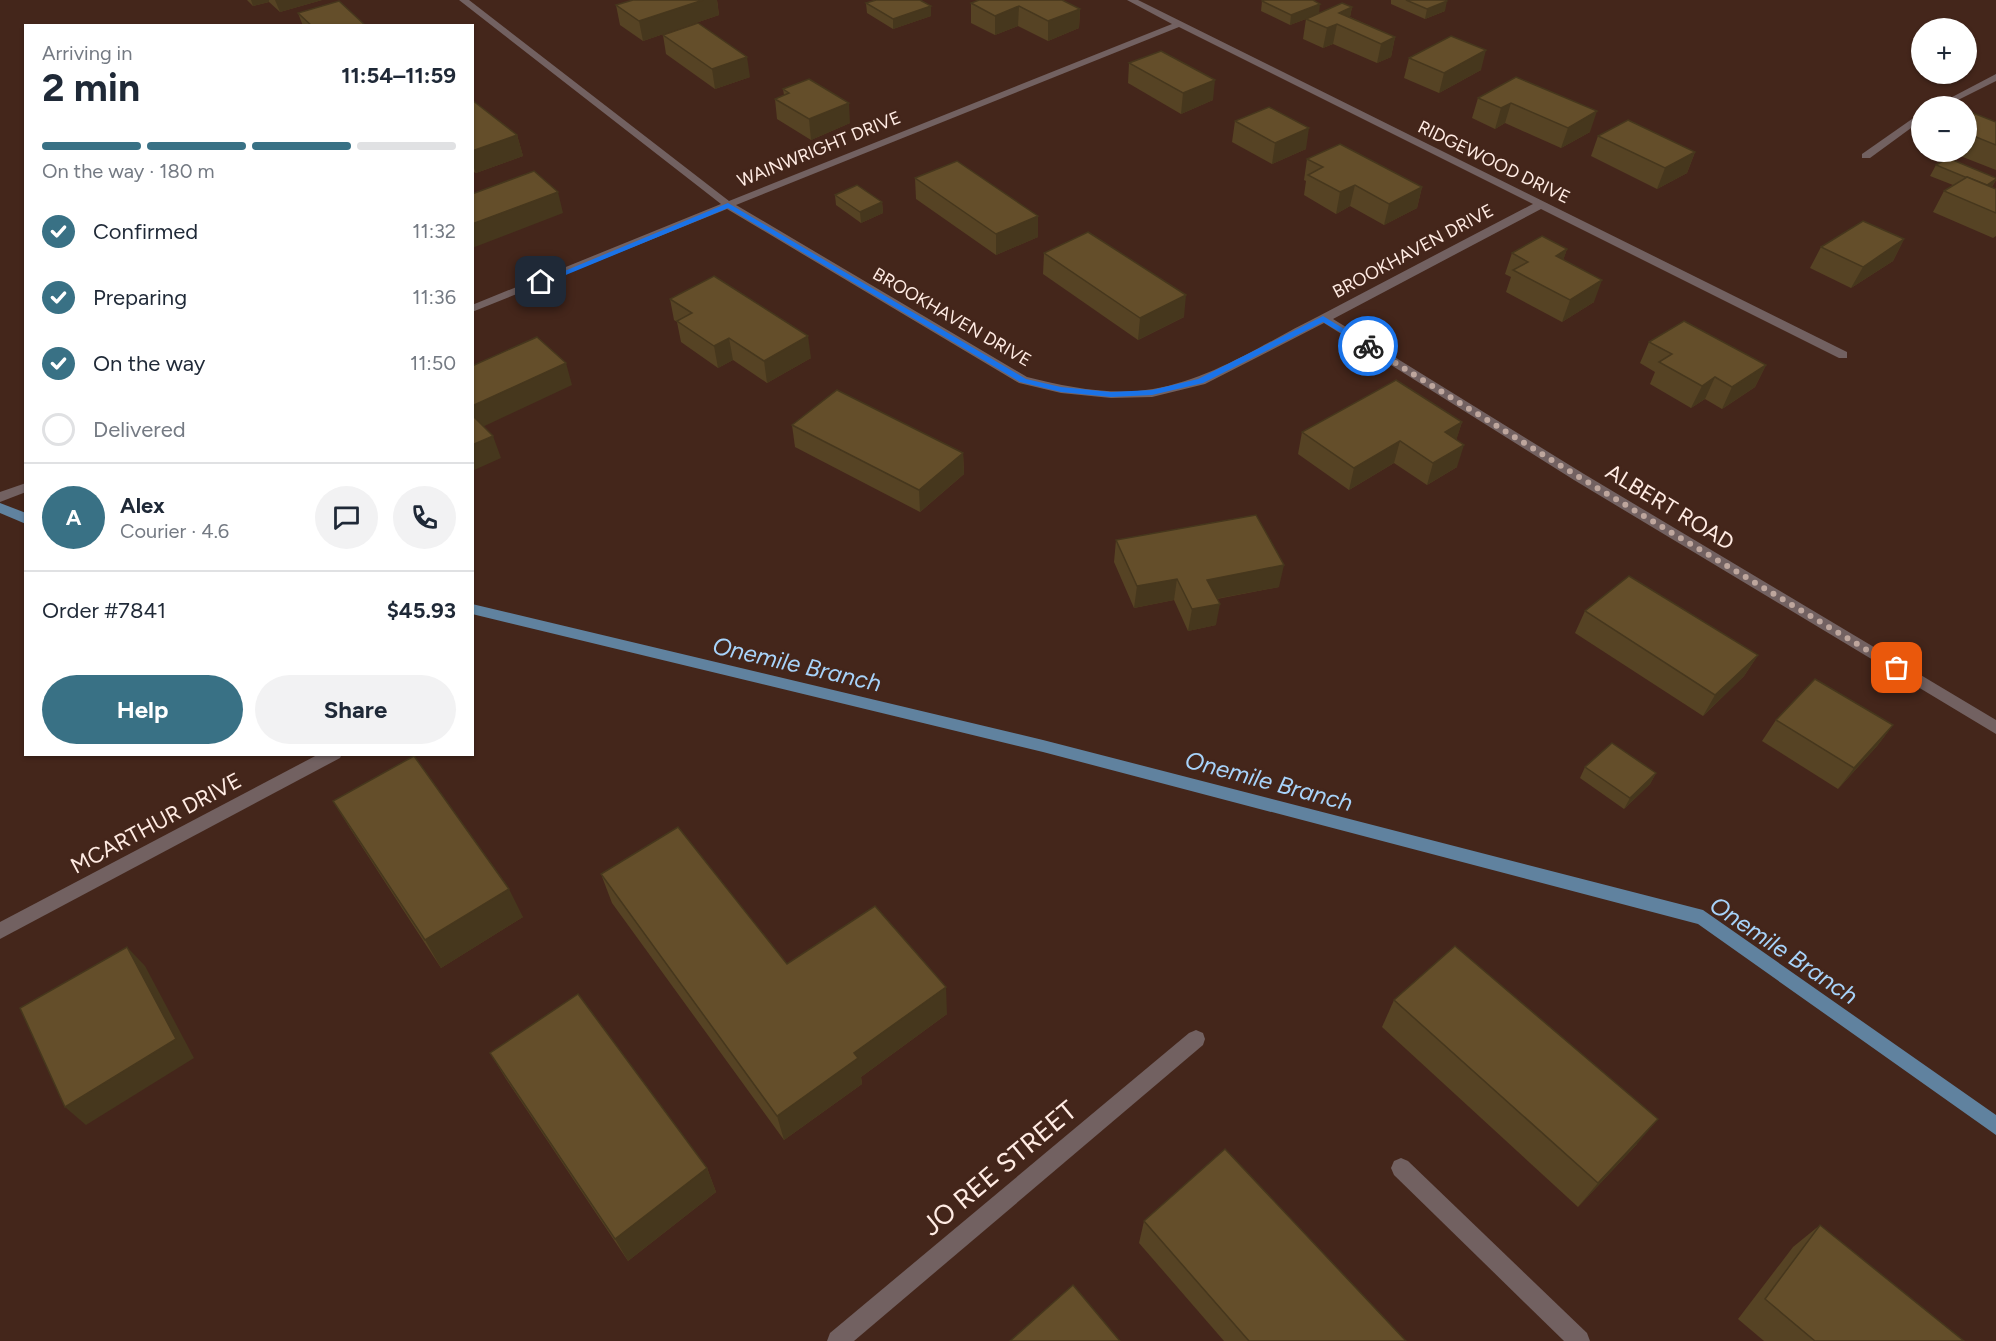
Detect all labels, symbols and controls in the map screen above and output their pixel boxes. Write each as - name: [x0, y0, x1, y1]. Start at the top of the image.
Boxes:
- map controls: [1911, 18, 1977, 162]
- button: +: [1911, 18, 1977, 84]
- text: Arriving in: [42, 41, 132, 65]
- text: 11:54–11:59: [341, 62, 456, 89]
- text: 2 min: [42, 64, 140, 111]
- button: −: [1911, 96, 1977, 162]
- street label: WAINWRIGHT DRIVE: [734, 106, 904, 192]
- street label: RIDGEWOOD DRIVE: [1414, 116, 1574, 208]
- text: On the way · 180 m: [42, 159, 215, 183]
- street label: BROOKHAVEN DRIVE: [1329, 199, 1497, 303]
- icon: check: [42, 215, 75, 248]
- text: Confirmed: [93, 218, 198, 245]
- text: 11:32: [412, 219, 456, 243]
- pin: [515, 256, 566, 307]
- street label: BROOKHAVEN DRIVE: [869, 263, 1035, 371]
- icon: home: [524, 265, 557, 298]
- icon: check: [42, 281, 75, 314]
- text: Preparing: [93, 284, 187, 311]
- text: 11:36: [412, 285, 456, 309]
- courier: [1338, 316, 1398, 376]
- icon: bike: [1352, 330, 1385, 363]
- icon: check: [42, 347, 75, 380]
- text: On the way: [93, 350, 205, 377]
- text: 11:50: [410, 351, 456, 375]
- text: Delivered: [93, 416, 186, 443]
- street label: ALBERT ROAD: [1601, 458, 1739, 556]
- button: chat: [315, 486, 378, 549]
- button: phone: [393, 486, 456, 549]
- text: Alex: [120, 492, 165, 519]
- text: A: [66, 504, 81, 531]
- text: Courier · 4.6: [120, 519, 229, 543]
- text: Order #7841: [42, 597, 166, 624]
- text: $45.93: [387, 597, 456, 624]
- water label: Onemile Branch: [710, 630, 884, 698]
- pin: [1871, 642, 1922, 693]
- icon: bag: [1880, 651, 1913, 684]
- button: Help: [42, 675, 243, 744]
- button: Share: [255, 675, 456, 744]
- water label: Onemile Branch: [1182, 745, 1356, 817]
- street label: MCARTHUR DRIVE: [66, 767, 246, 879]
- water label: Onemile Branch: [1704, 890, 1864, 1010]
- street label: JO REE STREET: [915, 1093, 1083, 1242]

